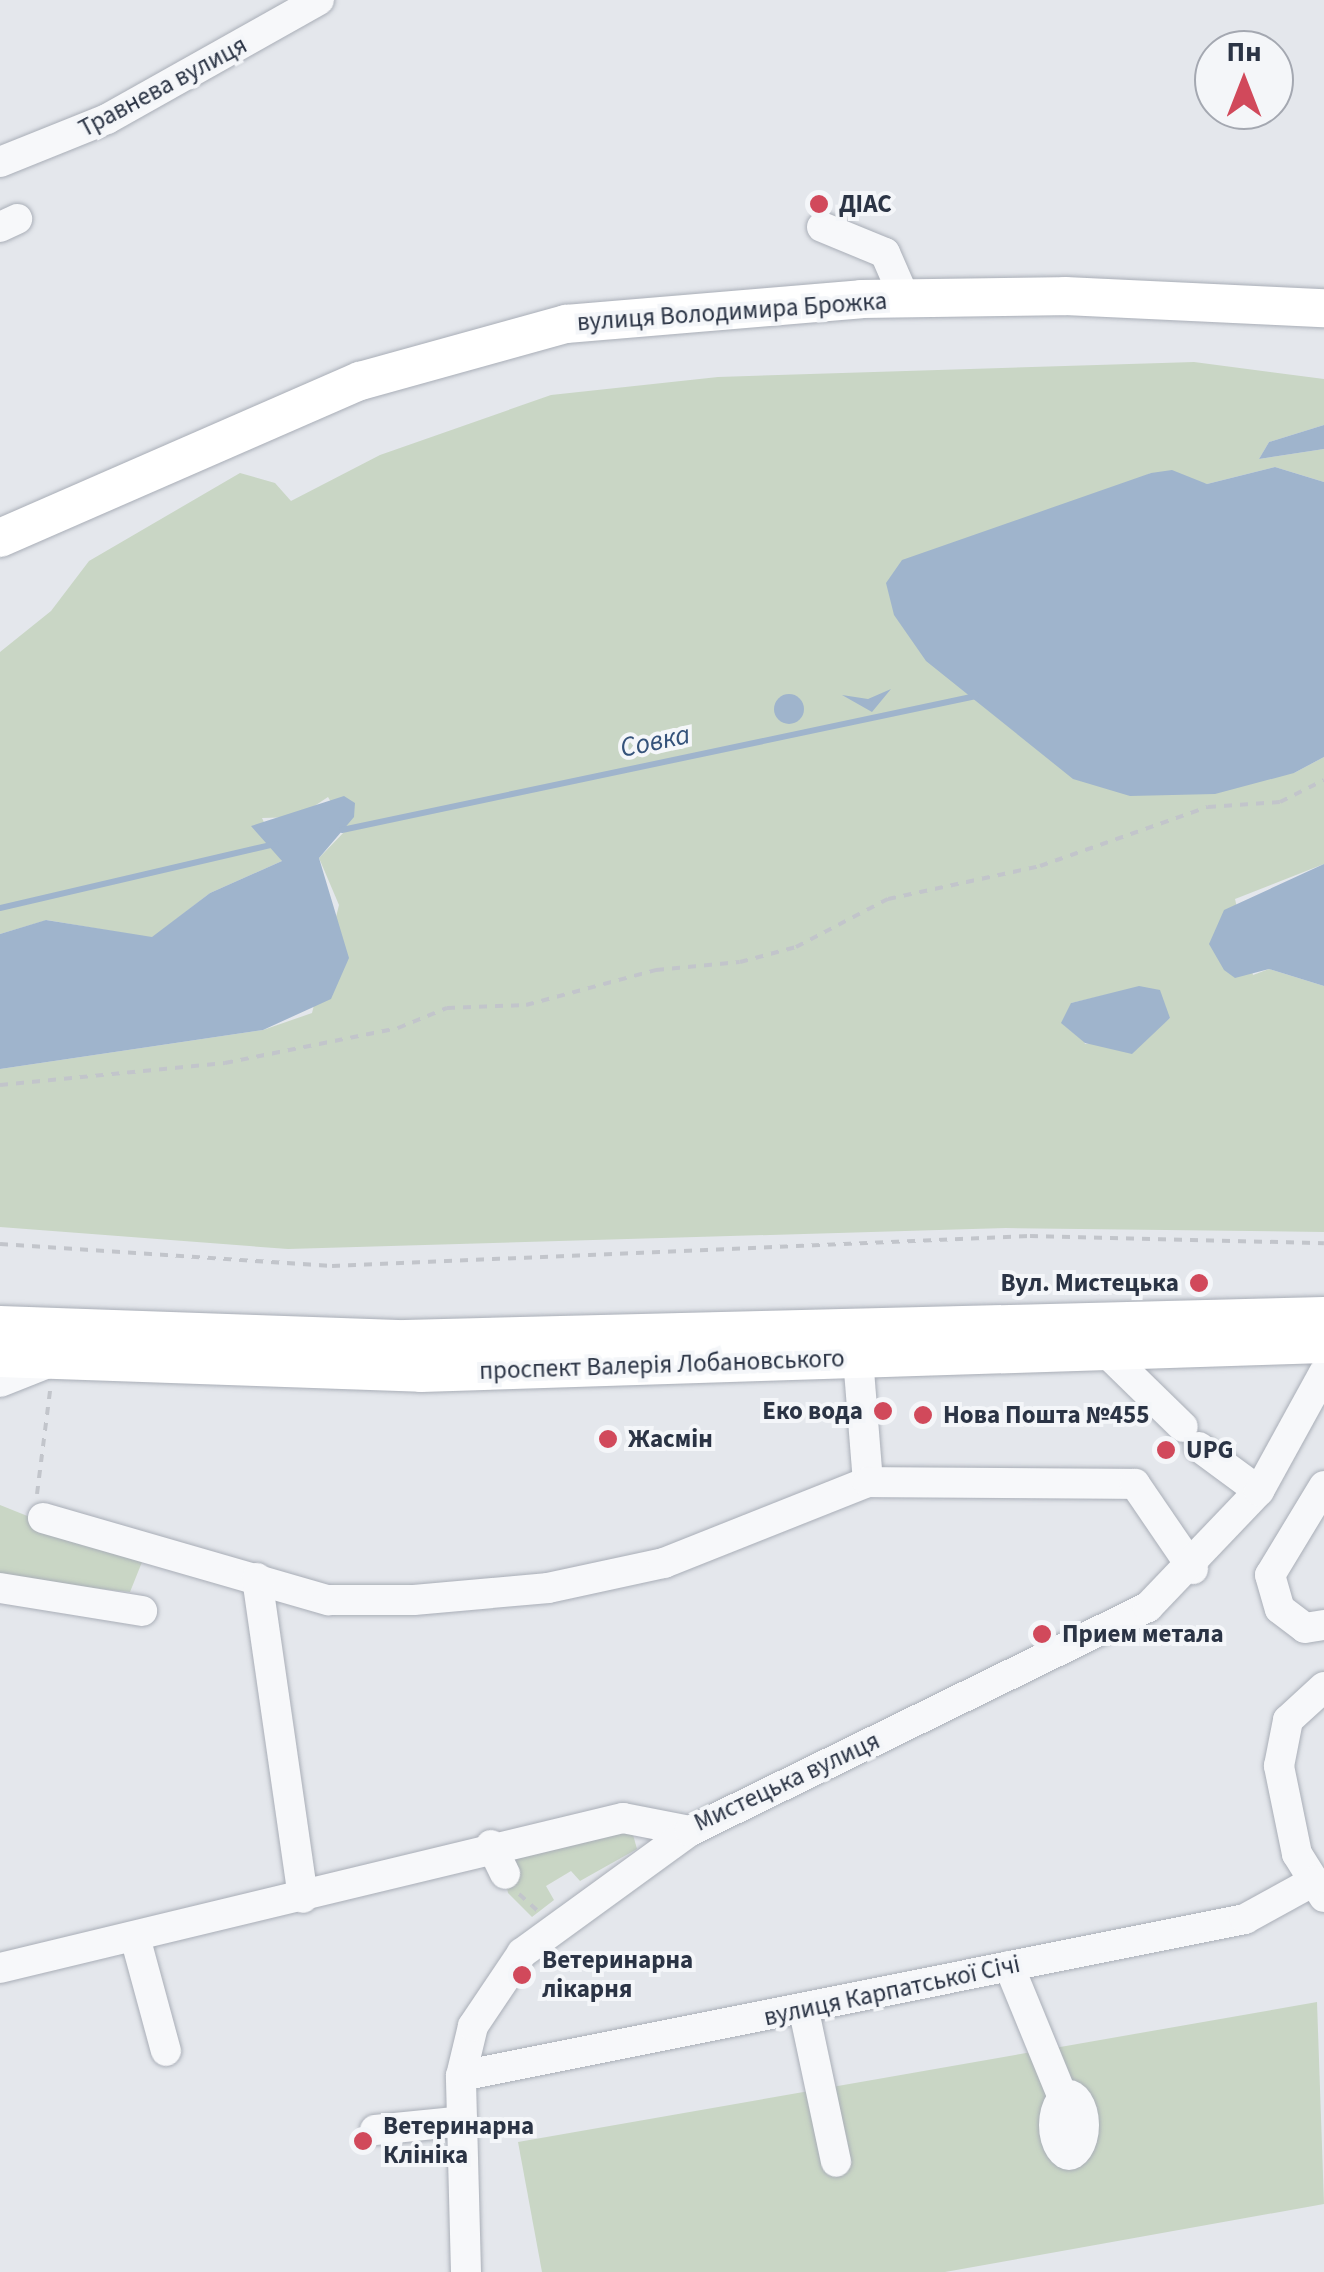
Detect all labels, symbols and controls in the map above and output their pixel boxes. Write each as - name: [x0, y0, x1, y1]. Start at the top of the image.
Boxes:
- street label: Травнева вулиця: [74, 30, 252, 144]
- north arrow: [1194, 30, 1294, 130]
- text: Пн: [1227, 32, 1261, 72]
- place label: ДІАС: [839, 189, 892, 219]
- marker: ДІАС: [808, 193, 830, 215]
- street label: вулиця Володимира Брожка: [576, 286, 888, 338]
- water label: Совка: [617, 717, 693, 765]
- place label: Вул. Мистецька: [1001, 1268, 1179, 1298]
- marker: Вул. Мистецька: [1188, 1272, 1210, 1294]
- street label: проспект Валерія Лобановського: [479, 1344, 845, 1386]
- place label: Еко вода: [762, 1396, 863, 1426]
- marker: Еко вода: [872, 1400, 894, 1422]
- place label: Нова Пошта №455: [943, 1400, 1149, 1430]
- marker: Нова Пошта №455: [912, 1404, 934, 1426]
- place label: Жасмін: [628, 1424, 713, 1454]
- marker: Жасмін: [597, 1428, 619, 1450]
- place label: UPG: [1186, 1435, 1233, 1465]
- marker: UPG: [1155, 1439, 1177, 1461]
- place label: Прием метала: [1062, 1619, 1224, 1649]
- marker: Прием метала: [1031, 1623, 1053, 1645]
- street label: Мистецька вулиця: [689, 1726, 885, 1838]
- place label: Ветеринарна лікарня: [542, 1946, 693, 2005]
- street label: вулиця Карпатської Січі: [761, 1949, 1023, 2033]
- marker: Ветеринарна лікарня: [511, 1964, 533, 1986]
- place label: Ветеринарна Клініка: [383, 2112, 534, 2171]
- marker: Ветеринарна Клініка: [352, 2130, 374, 2152]

